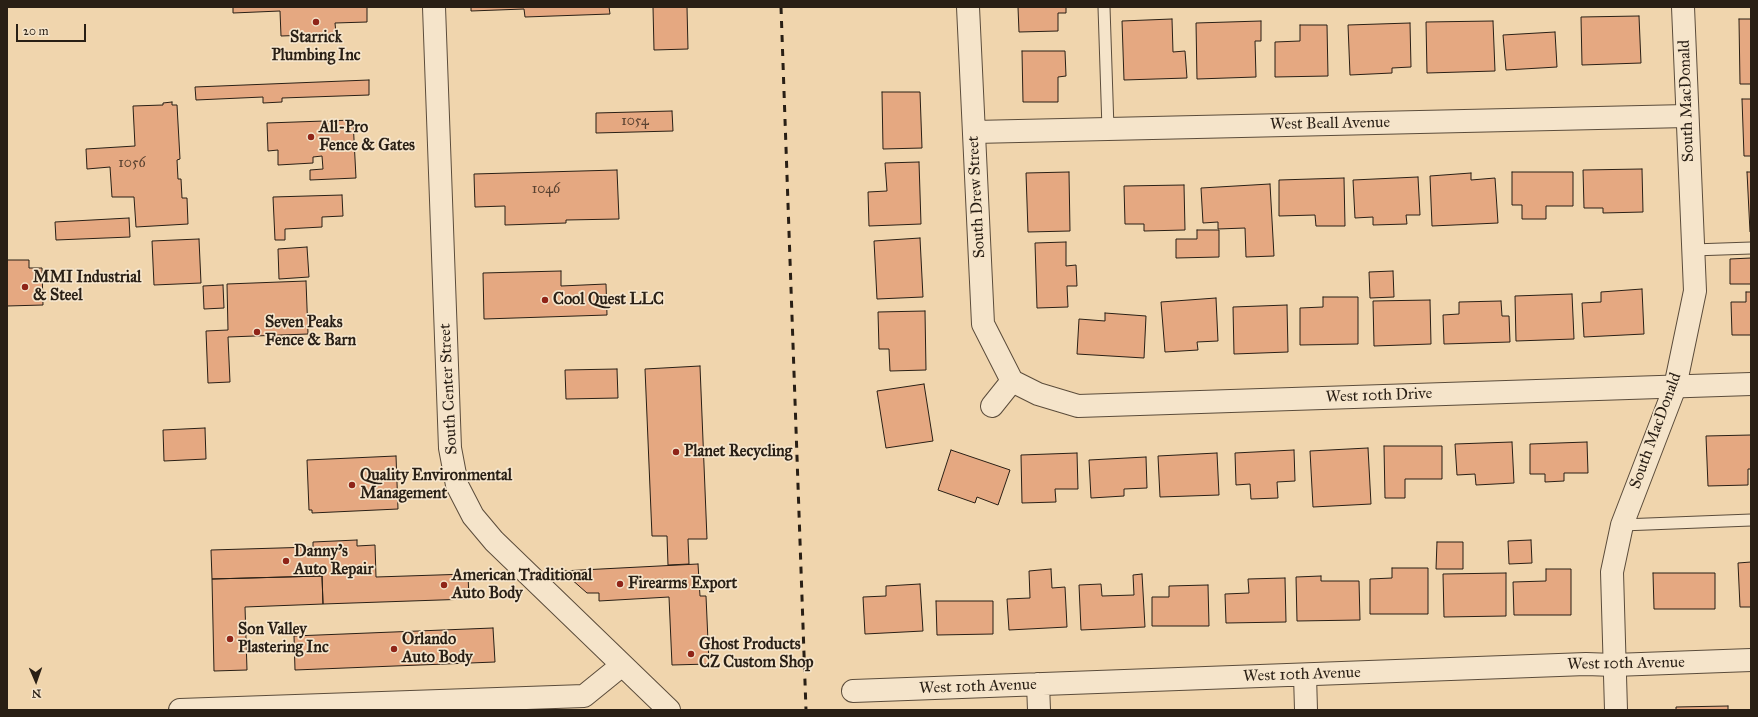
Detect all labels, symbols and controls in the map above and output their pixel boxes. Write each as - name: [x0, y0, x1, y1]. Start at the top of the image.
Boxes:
- scale bar: [18, 16, 88, 42]
- marker: Starrick Plumbing Inc: [311, 17, 321, 27]
- text: 20 m: [23, 24, 49, 38]
- place label: Starrick Plumbing Inc: [271, 28, 361, 66]
- street label: South MacDonald: [1675, 40, 1699, 162]
- street label: West Beall Avenue: [1270, 113, 1390, 135]
- house number: 1054: [621, 114, 649, 130]
- place label: All-Pro Fence & Gates: [319, 118, 415, 156]
- marker: All-Pro Fence & Gates: [306, 132, 316, 142]
- street label: South Drew Street: [964, 135, 990, 259]
- house number: 1056: [118, 156, 146, 172]
- house number: 1046: [532, 182, 560, 198]
- place label: MMI Industrial & Steel: [33, 268, 141, 306]
- marker: MMI Industrial & Steel: [20, 282, 30, 292]
- place label: Cool Quest LLC: [553, 290, 664, 310]
- marker: Cool Quest LLC: [540, 295, 550, 305]
- place label: Seven Peaks Fence & Barn: [265, 313, 356, 351]
- street label: South Center Street: [436, 323, 462, 455]
- marker: Seven Peaks Fence & Barn: [252, 327, 262, 337]
- street label: South MacDonald: [1626, 370, 1686, 492]
- street label: West 10th Drive: [1325, 385, 1433, 407]
- place label: Planet Recycling: [684, 442, 792, 462]
- marker: Planet Recycling: [671, 447, 681, 457]
- place label: Quality Environmental Management: [360, 466, 512, 504]
- marker: Quality Environmental Management: [347, 480, 357, 490]
- place label: Danny's Auto Repair: [294, 542, 373, 580]
- marker: Danny's Auto Repair: [281, 556, 291, 566]
- place label: American Traditional Auto Body: [452, 566, 592, 604]
- place label: Firearms Export: [628, 574, 737, 594]
- marker: Firearms Export: [615, 579, 625, 589]
- marker: American Traditional Auto Body: [439, 580, 449, 590]
- place label: Son Valley Plastering Inc: [238, 620, 329, 658]
- place label: Orlando Auto Body: [402, 630, 473, 668]
- marker: Son Valley Plastering Inc: [225, 634, 235, 644]
- place label: Ghost Products CZ Custom Shop: [699, 635, 814, 673]
- marker: Orlando Auto Body: [389, 644, 399, 654]
- marker: Ghost Products CZ Custom Shop: [686, 649, 696, 659]
- street label: West 10th Avenue: [1567, 653, 1685, 675]
- north arrow: [16, 661, 56, 701]
- street label: West 10th Avenue: [1243, 663, 1361, 687]
- street label: West 10th Avenue: [919, 675, 1037, 699]
- text: N: [32, 687, 41, 700]

